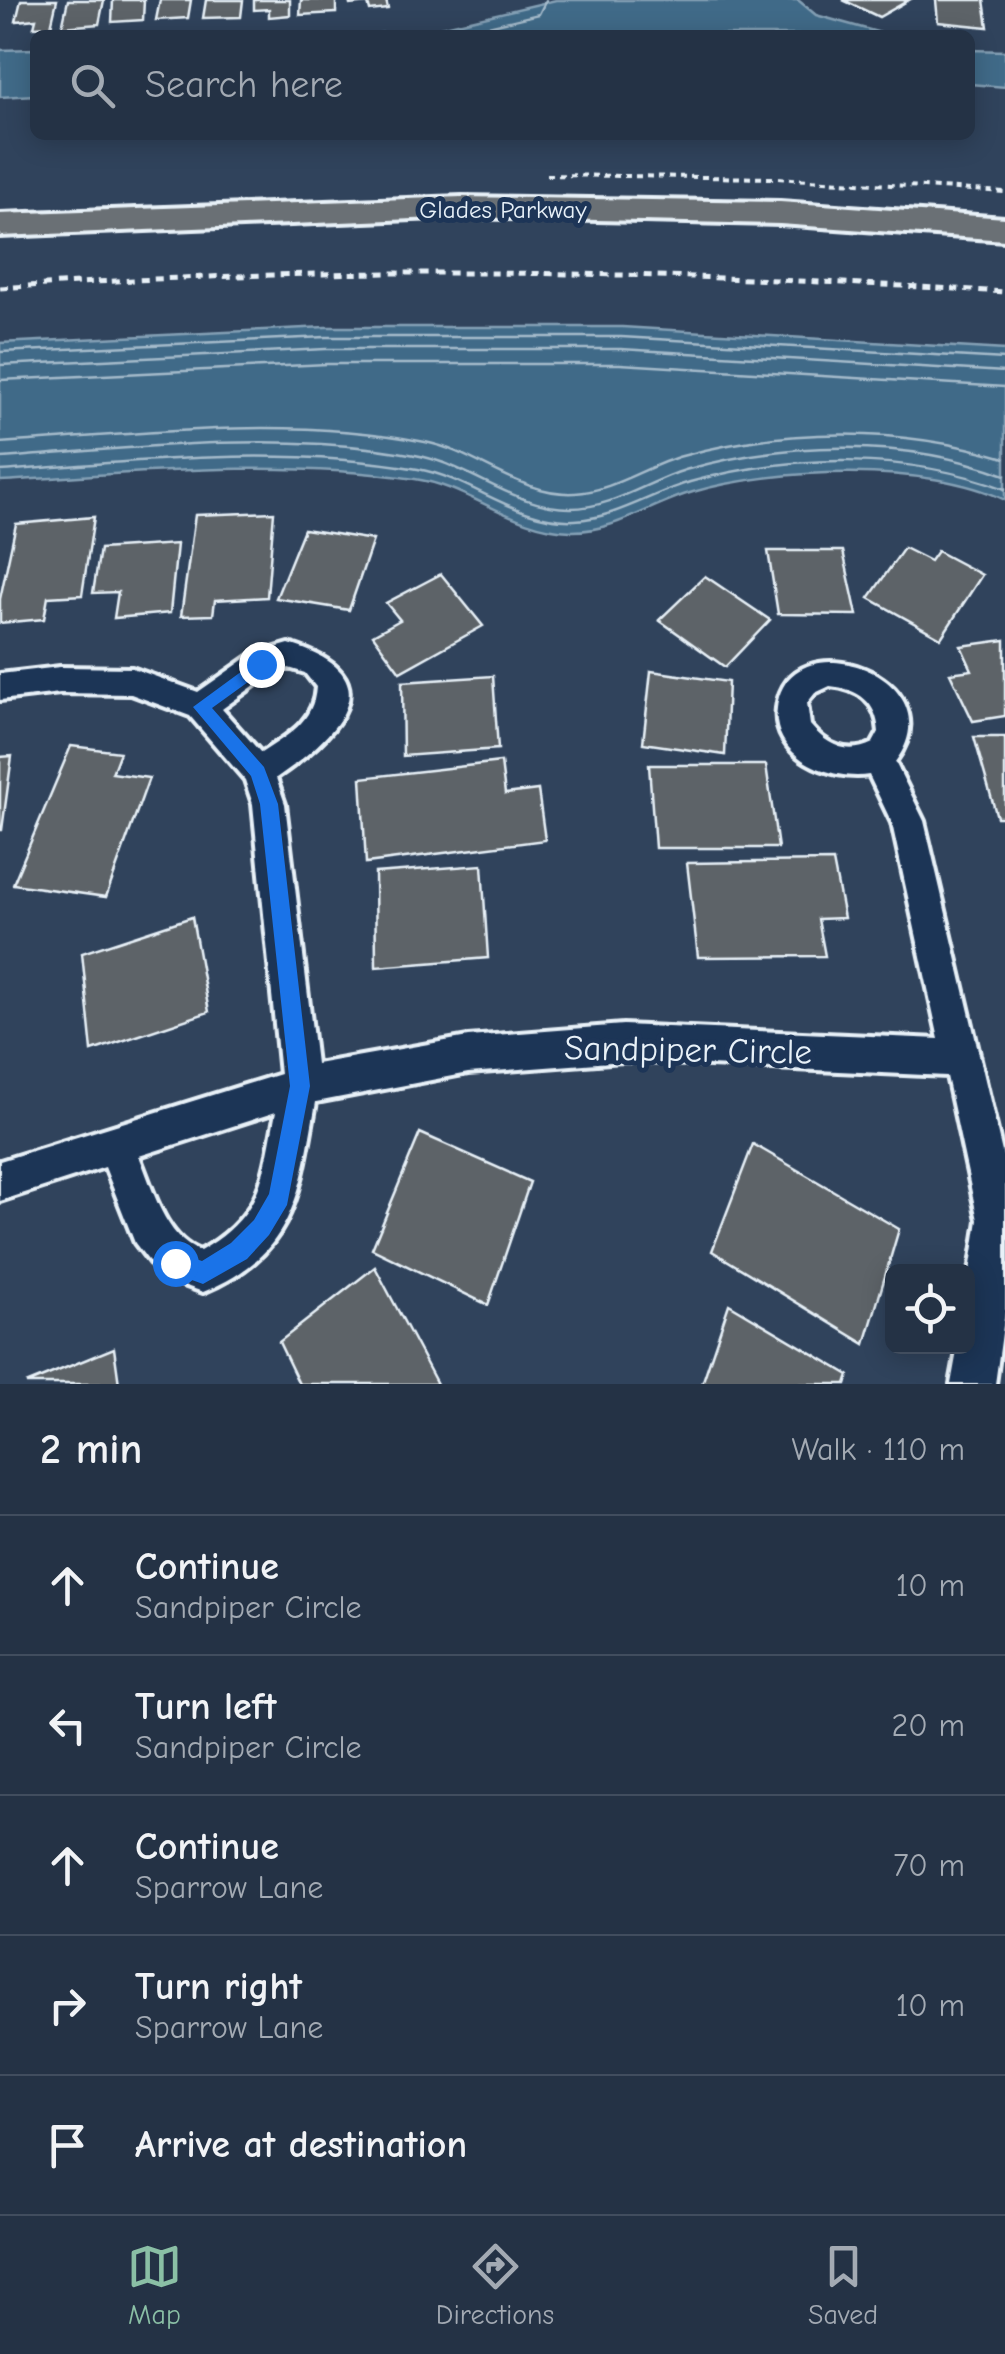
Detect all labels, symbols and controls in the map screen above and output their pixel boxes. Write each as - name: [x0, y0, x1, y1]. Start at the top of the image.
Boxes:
- search box: [30, 30, 975, 140]
- icon: search: [65, 58, 120, 113]
- text: Search here: [145, 63, 343, 107]
- street label: Glades Parkway: [419, 195, 587, 224]
- route end: [239, 642, 285, 688]
- street label: Sandpiper Circle: [564, 1027, 812, 1073]
- route start: [153, 1241, 199, 1287]
- map controls: [885, 1264, 975, 1354]
- button: locate: [885, 1264, 975, 1354]
- text: 2 min: [40, 1425, 142, 1474]
- text: Walk · 110 m: [791, 1431, 965, 1468]
- text: Continue: [135, 1545, 279, 1589]
- icon: ahead: [40, 1558, 95, 1613]
- text: 10 m: [896, 1567, 965, 1604]
- text: Sandpiper Circle: [135, 1589, 362, 1626]
- text: Turn left: [135, 1685, 276, 1729]
- icon: left: [40, 1698, 95, 1753]
- text: 20 m: [892, 1707, 965, 1744]
- text: Sandpiper Circle: [135, 1729, 362, 1766]
- text: Continue: [135, 1825, 279, 1869]
- icon: ahead: [40, 1838, 95, 1893]
- text: 70 m: [893, 1847, 965, 1884]
- text: Sparrow Lane: [135, 1869, 323, 1906]
- text: Turn right: [135, 1965, 302, 2009]
- icon: right: [40, 1978, 95, 2033]
- text: 10 m: [896, 1987, 965, 2024]
- text: Sparrow Lane: [135, 2009, 323, 2046]
- icon: arrive: [40, 2118, 95, 2173]
- text: Arrive at destination: [135, 2123, 467, 2167]
- tab: Map: [127, 2239, 182, 2331]
- tab: Directions: [436, 2239, 554, 2331]
- tab: Saved: [808, 2239, 878, 2331]

